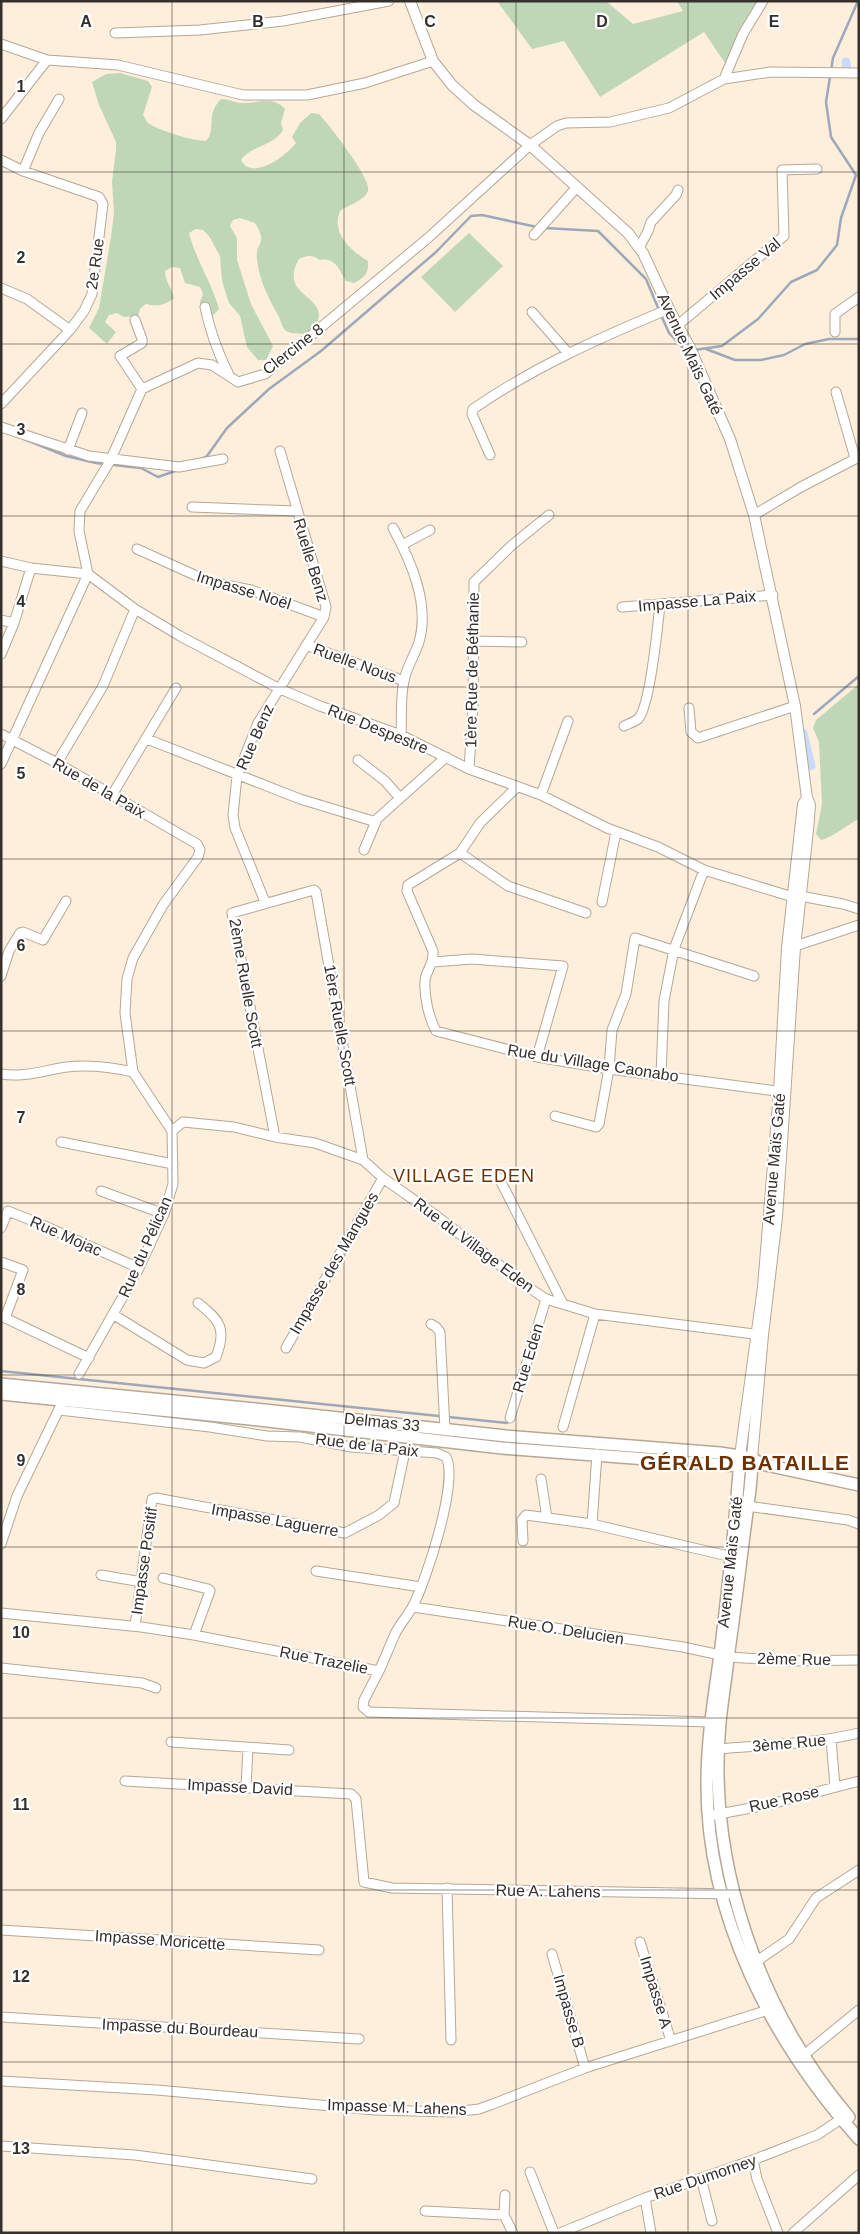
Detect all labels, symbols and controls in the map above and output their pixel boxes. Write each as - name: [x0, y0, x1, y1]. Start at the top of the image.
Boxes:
- text: A: [80, 13, 92, 30]
- text: B: [252, 13, 264, 30]
- text: C: [424, 13, 436, 30]
- text: D: [596, 13, 608, 30]
- text: E: [769, 13, 780, 30]
- text: 1: [17, 78, 26, 95]
- street label: Impasse Val: [706, 235, 784, 303]
- street label: 2e Rue: [83, 237, 107, 291]
- text: 2: [17, 249, 26, 266]
- street label: Avenue Maïs Gaté: [654, 290, 726, 418]
- street label: Clercine 8: [259, 320, 327, 378]
- text: 3: [17, 421, 26, 438]
- street label: Ruelle Benz: [290, 516, 332, 604]
- street label: Impasse Noël: [195, 568, 293, 612]
- street label: Impasse La Paix: [637, 587, 757, 615]
- street label: 1ère Rue de Béthanie: [462, 592, 482, 748]
- text: 4: [17, 593, 26, 610]
- street label: Ruelle Nous: [311, 640, 399, 686]
- street label: Rue Benz: [233, 701, 277, 773]
- street label: Rue Despestre: [325, 701, 431, 757]
- street label: Rue de la Paix: [50, 755, 148, 821]
- text: 5: [17, 765, 26, 782]
- street label: 2ème Ruelle Scott: [226, 917, 266, 1049]
- text: 6: [17, 937, 26, 954]
- street label: 1ère Ruelle Scott: [321, 963, 359, 1087]
- street label: Rue du Village Caonabo: [506, 1041, 680, 1085]
- street label: Avenue Maïs Gaté: [760, 1092, 788, 1226]
- text: 7: [17, 1109, 26, 1126]
- district label: VILLAGE EDEN: [393, 1166, 535, 1186]
- street label: Impasse des Mangues: [286, 1189, 382, 1337]
- street label: Rue du Pélican: [115, 1194, 175, 1300]
- street label: Rue du Village Eden: [411, 1194, 537, 1296]
- street label: Rue Mojac: [28, 1213, 104, 1259]
- text: 8: [17, 1281, 26, 1298]
- street label: Rue Eden: [509, 1321, 547, 1395]
- street label: Delmas 33: [343, 1410, 421, 1434]
- street label: Rue de la Paix: [314, 1430, 420, 1460]
- district label: GÉRALD BATAILLE: [640, 1451, 850, 1474]
- text: 9: [17, 1452, 26, 1469]
- street label: Avenue Maïs Gaté: [715, 1495, 745, 1629]
- street label: Impasse Laguerre: [210, 1500, 340, 1540]
- street label: Impasse Positif: [128, 1506, 160, 1616]
- street label: Rue O. Delucien: [507, 1612, 625, 1648]
- text: 10: [12, 1624, 30, 1641]
- street label: Rue Trazelie: [278, 1643, 370, 1677]
- street label: 2ème Rue: [757, 1650, 831, 1668]
- street label: 3ème Rue: [751, 1731, 827, 1755]
- street label: Impasse David: [187, 1776, 293, 1798]
- street label: Rue Rose: [747, 1783, 821, 1815]
- text: 11: [13, 1796, 30, 1813]
- street label: Rue A. Lahens: [495, 1882, 601, 1900]
- street label: Impasse Moricette: [94, 1927, 226, 1953]
- street label: Impasse A: [637, 1954, 675, 2031]
- text: 12: [12, 1968, 30, 1985]
- street label: Impasse B: [550, 1972, 588, 2050]
- street label: Impasse du Bourdeau: [101, 2015, 259, 2041]
- street label: Impasse M. Lahens: [327, 2096, 467, 2118]
- text: 13: [12, 2140, 30, 2157]
- street label: Rue Dumorney: [651, 2151, 759, 2203]

